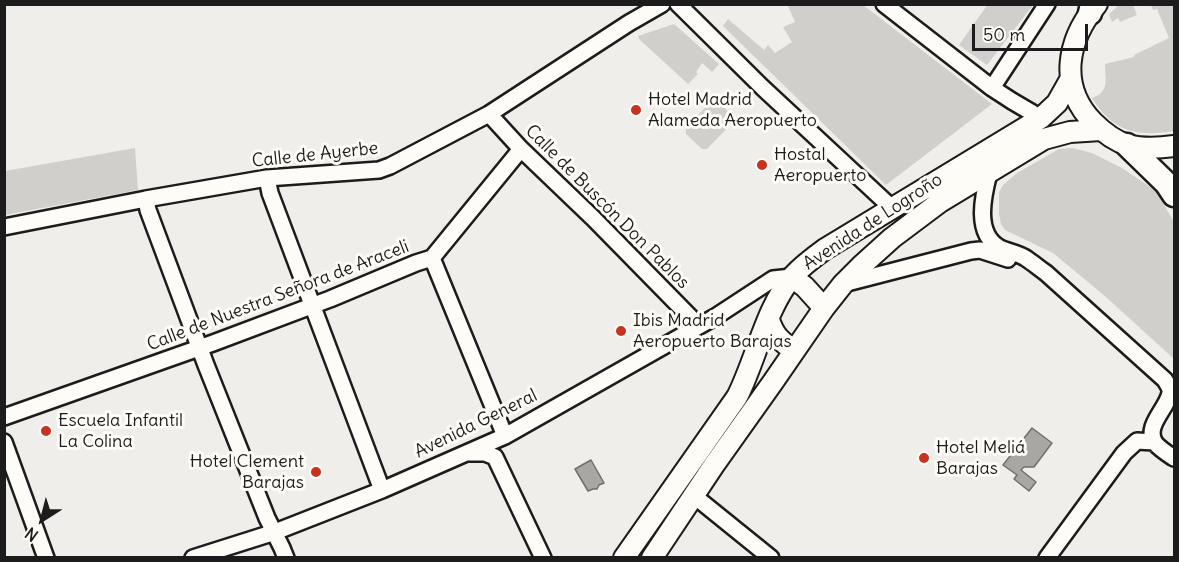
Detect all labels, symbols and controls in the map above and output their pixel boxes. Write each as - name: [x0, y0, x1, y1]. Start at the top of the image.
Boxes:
- scale bar: [975, 12, 1090, 50]
- text: 50 m: [983, 23, 1025, 46]
- place label: Hotel Madrid Alameda Aeropuerto: [648, 89, 817, 132]
- marker: Hotel Madrid Alameda Aeropuerto: [629, 103, 643, 117]
- street label: Calle de Buscón Don Pablos: [520, 120, 694, 294]
- street label: Calle de Ayerbe: [251, 138, 379, 172]
- place label: Hostal Aeropuerto: [774, 144, 866, 186]
- marker: Hostal Aeropuerto: [755, 158, 769, 172]
- street label: Avenida de Logroño: [799, 169, 947, 275]
- street label: Calle de Nuestra Señora de Araceli: [144, 236, 412, 356]
- place label: Ibis Madrid Aeropuerto Barajas: [633, 310, 792, 352]
- marker: Ibis Madrid Aeropuerto Barajas: [614, 324, 628, 338]
- street label: Avenida General: [411, 385, 541, 463]
- place label: Escuela Infantil La Colina: [58, 410, 183, 452]
- marker: Escuela Infantil La Colina: [39, 424, 53, 438]
- place label: Hotel Meliá Barajas: [936, 437, 1025, 480]
- place label: Hotel Clement Barajas: [190, 451, 304, 494]
- marker: Hotel Meliá Barajas: [917, 451, 931, 465]
- marker: Hotel Clement Barajas: [309, 465, 323, 479]
- north arrow: [12, 490, 72, 550]
- text: N: [21, 523, 42, 546]

